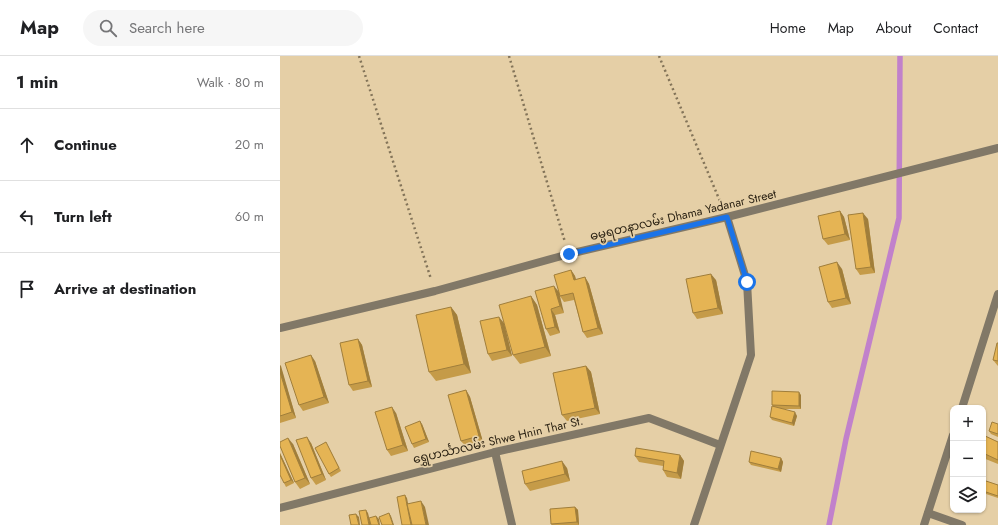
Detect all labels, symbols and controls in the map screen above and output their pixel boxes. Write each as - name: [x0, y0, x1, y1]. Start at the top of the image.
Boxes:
- search box: [83, 10, 363, 46]
- text: Map: [20, 14, 59, 41]
- icon: search: [97, 17, 119, 39]
- text: Search here: [129, 17, 205, 39]
- text: Home: [770, 18, 806, 38]
- text: Map: [828, 18, 854, 38]
- text: About: [876, 18, 911, 38]
- text: Contact: [933, 18, 978, 38]
- text: 1 min: [16, 70, 58, 94]
- text: Walk · 80 m: [197, 73, 264, 92]
- icon: ahead: [16, 134, 38, 156]
- text: Continue: [54, 134, 117, 156]
- text: 20 m: [235, 135, 264, 154]
- street label: ဓမ္မရတနာလမ်း Dhama Yadanar Street: [588, 185, 778, 247]
- icon: left: [16, 206, 38, 228]
- text: Turn left: [54, 206, 112, 228]
- text: 60 m: [235, 207, 264, 226]
- route end: [560, 245, 578, 263]
- route start: [738, 273, 756, 291]
- icon: arrive: [16, 278, 38, 300]
- text: Arrive at destination: [54, 278, 196, 300]
- map controls: [950, 405, 986, 513]
- button: +: [950, 405, 986, 441]
- street label: ရွှေဟင်္သာလမ်း Shwe Hnin Thar St.: [411, 412, 585, 469]
- button: −: [950, 441, 986, 477]
- button: layers: [950, 477, 986, 513]

